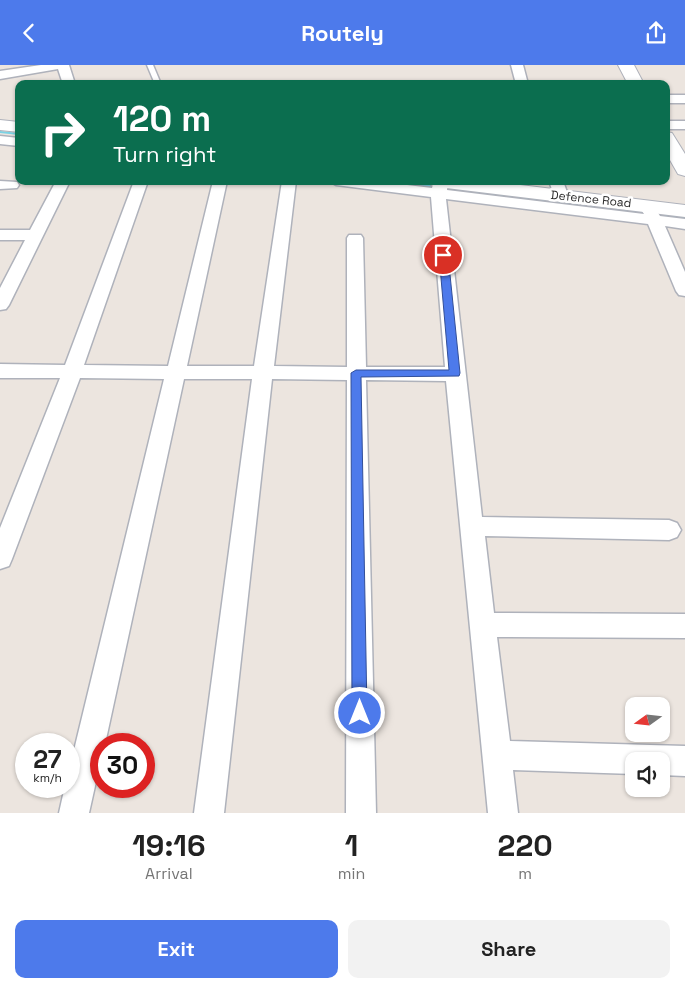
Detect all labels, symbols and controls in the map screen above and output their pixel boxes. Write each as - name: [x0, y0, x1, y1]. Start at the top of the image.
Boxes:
- icon: back: [15, 19, 43, 47]
- text: Routely: [301, 19, 384, 47]
- icon: share: [642, 19, 670, 47]
- text: 120 m: [113, 97, 211, 141]
- icon: right: [30, 100, 95, 165]
- text: Turn right: [113, 140, 216, 168]
- street label: Defence Road: [550, 187, 632, 211]
- pin: [422, 234, 464, 276]
- icon: arrive: [429, 241, 457, 269]
- position arrow: [333, 686, 385, 738]
- north arrow: [625, 697, 670, 743]
- map controls: [625, 697, 670, 797]
- speed limit sign: 30: [90, 733, 155, 798]
- text: 27: [33, 743, 62, 775]
- button: sound: [625, 752, 670, 797]
- text: km/h: [33, 770, 62, 786]
- text: 19:16: [132, 826, 205, 865]
- text: 1: [345, 826, 358, 865]
- text: 220: [498, 826, 553, 865]
- text: Arrival: [145, 863, 193, 884]
- text: min: [338, 863, 365, 884]
- text: m: [518, 863, 532, 884]
- button: Exit: [15, 920, 338, 978]
- button: Share: [348, 920, 670, 978]

